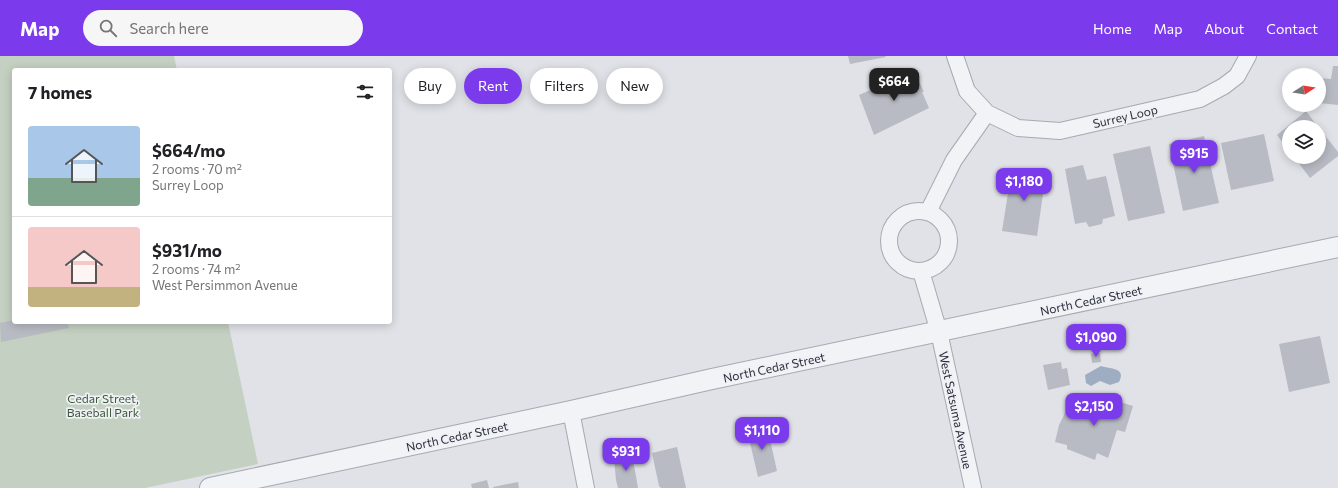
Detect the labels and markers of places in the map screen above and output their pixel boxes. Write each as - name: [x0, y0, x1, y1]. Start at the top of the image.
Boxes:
- pin: $664: [870, 68, 918, 102]
- pin: $915: [1170, 140, 1218, 174]
- pin: $1,180: [991, 168, 1057, 202]
- pin: $1,090: [1063, 324, 1129, 358]
- pin: $2,150: [1061, 393, 1127, 427]
- pin: $1,110: [729, 417, 795, 451]
- pin: $931: [602, 438, 650, 472]

